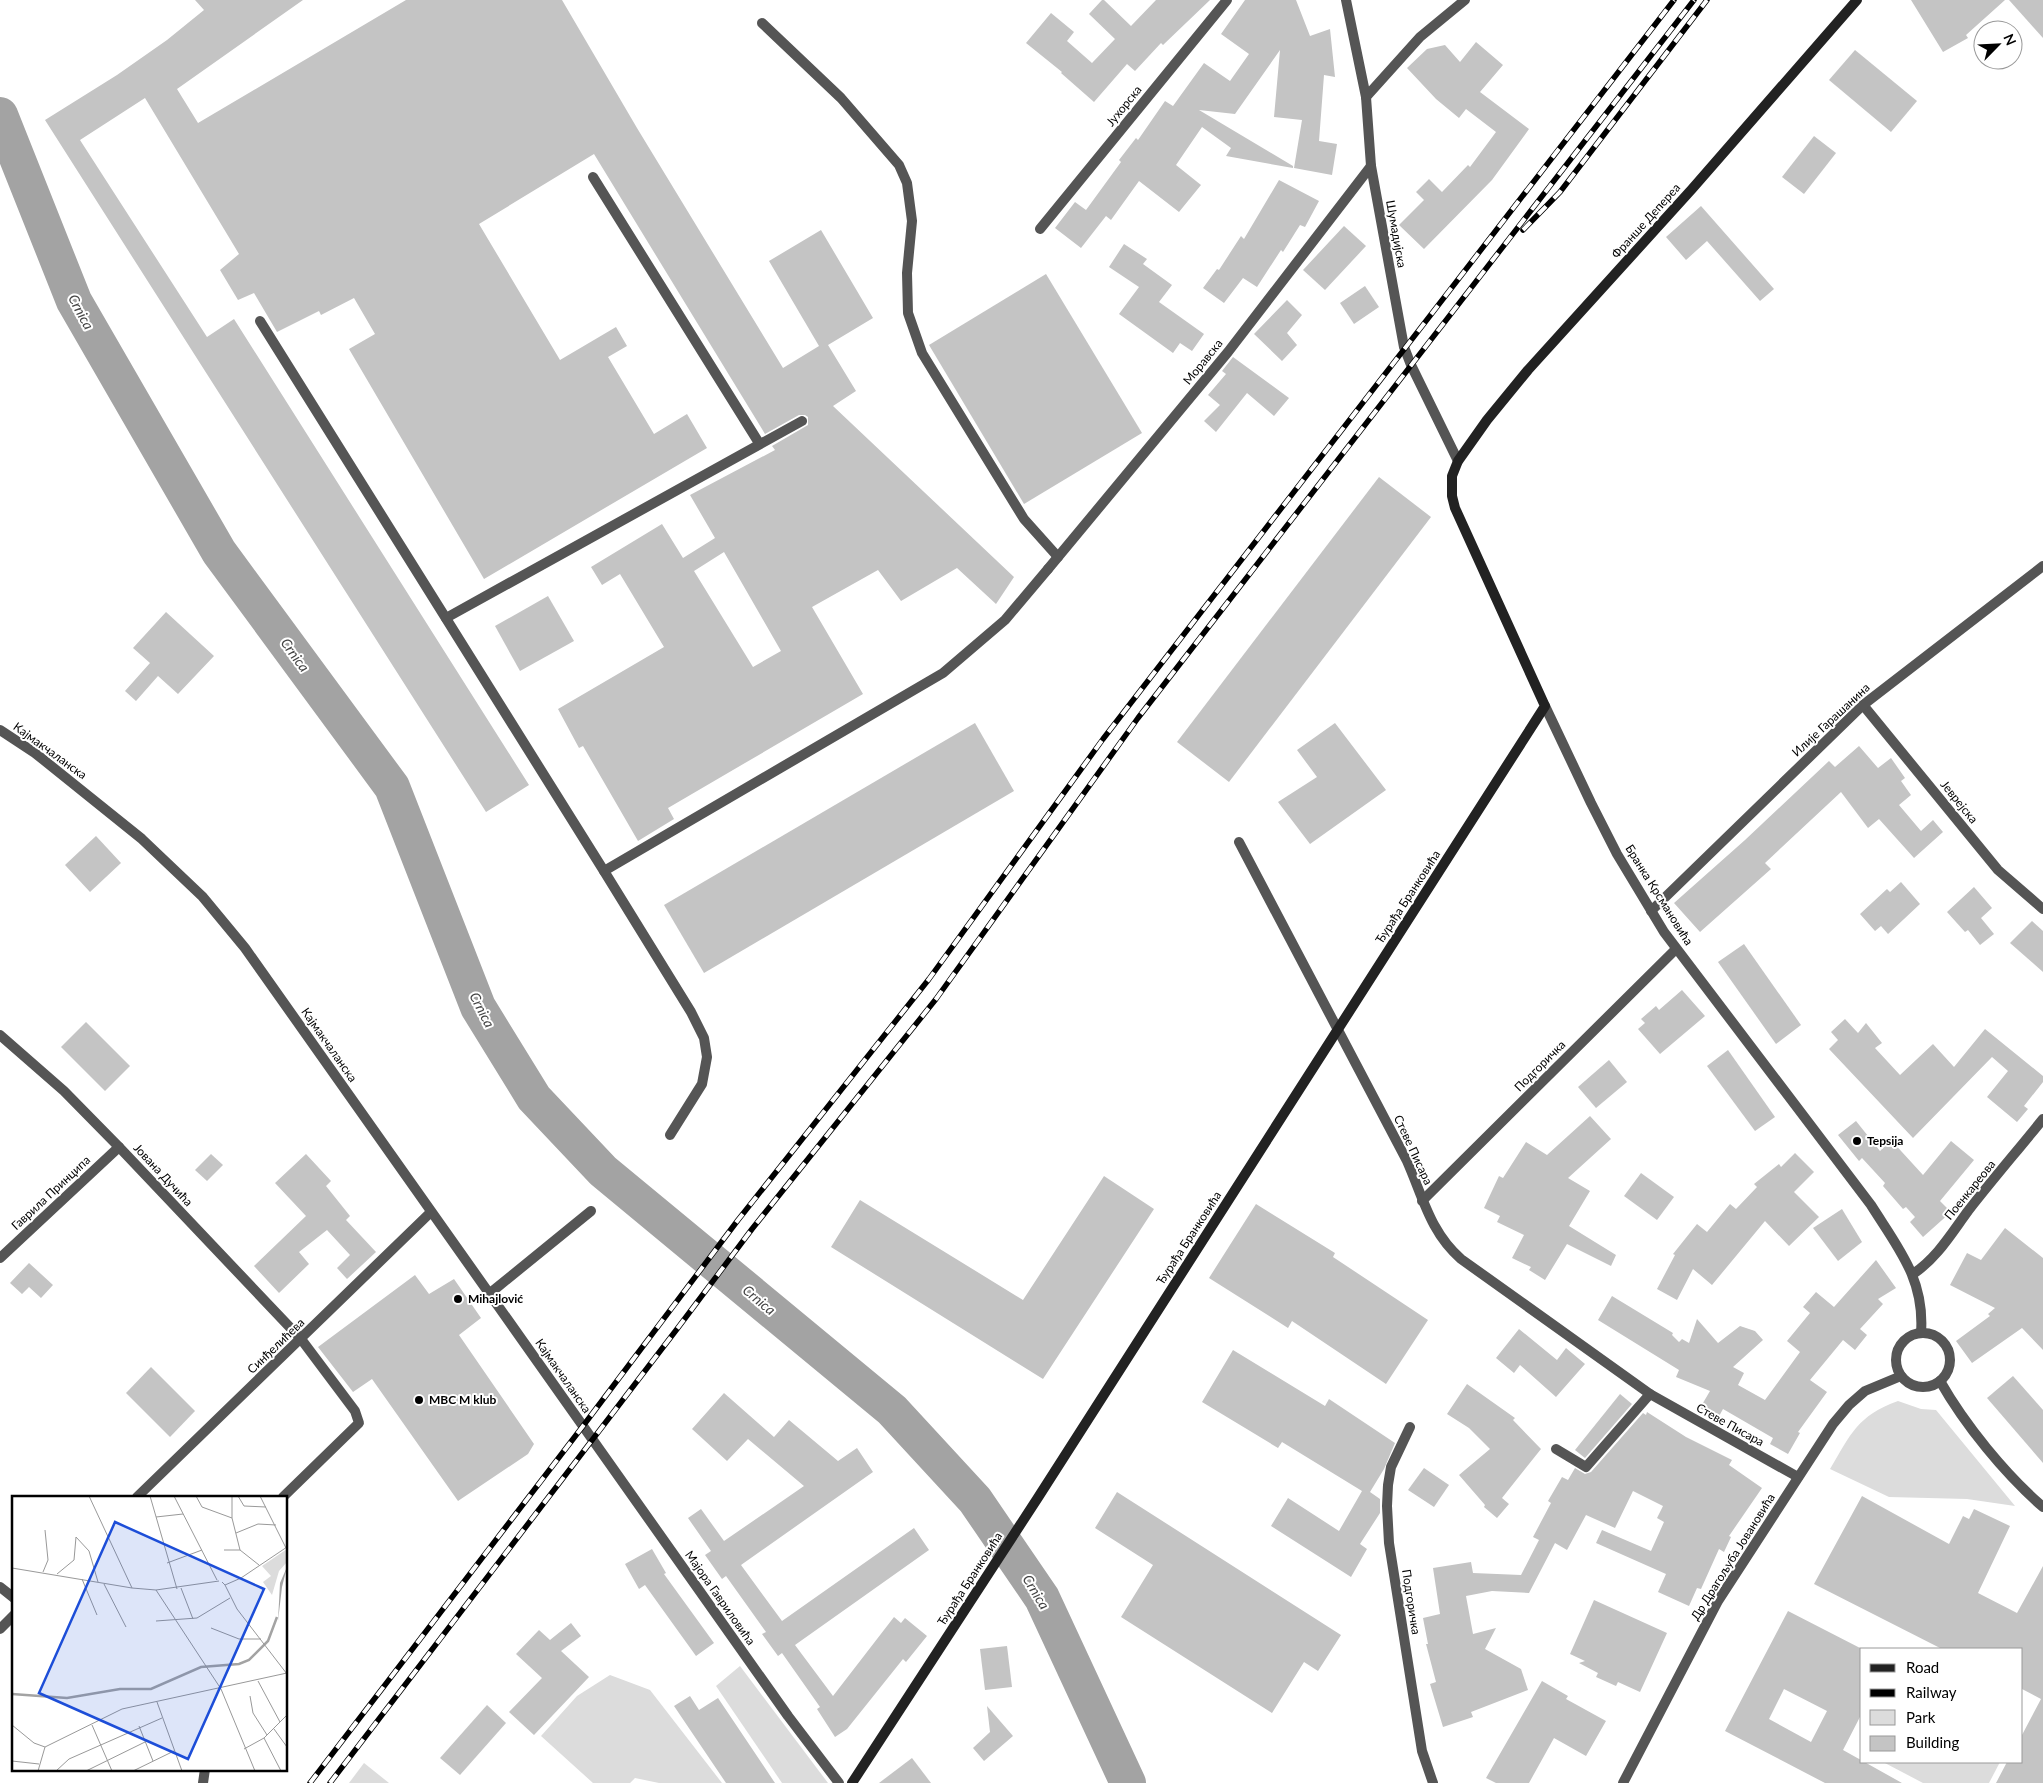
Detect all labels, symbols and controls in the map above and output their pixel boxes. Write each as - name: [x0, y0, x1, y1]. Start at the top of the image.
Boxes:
- north arrow: [1973, 20, 2023, 70]
- text: N: [2000, 31, 2020, 48]
- street label: Јухорска: [1103, 82, 1145, 129]
- street label: Франше Депереа: [1608, 180, 1683, 261]
- street label: Шумадијска: [1383, 199, 1410, 269]
- water label: Crnica: [65, 291, 98, 332]
- street label: Моравска: [1180, 336, 1226, 388]
- water label: Crnica: [278, 635, 313, 675]
- street label: Илије Гарашанина: [1789, 680, 1873, 759]
- street label: Кајмакчаланска: [11, 719, 90, 782]
- street label: Јеврејска: [1938, 777, 1981, 826]
- street label: Бранка Крсмановића: [1622, 842, 1697, 948]
- street label: Ђурађа Бранковића: [1372, 847, 1443, 946]
- water label: Crnica: [466, 989, 499, 1030]
- street label: Кајмакчаланска: [298, 1005, 361, 1085]
- street label: Подгоричка: [1511, 1037, 1568, 1094]
- street label: Стеве Писара: [1391, 1112, 1436, 1187]
- place label: Tepsija: [1867, 1133, 1903, 1148]
- marker: Tepsija: [1851, 1135, 1863, 1147]
- street label: Јована Дучића: [131, 1140, 196, 1209]
- street label: Гаврила Принципа: [8, 1152, 93, 1233]
- street label: Поенкареова: [1941, 1157, 1998, 1223]
- street label: Ђурађа Бранковића: [1153, 1188, 1224, 1287]
- water label: Crnica: [739, 1281, 779, 1318]
- place label: Mihajlović: [468, 1291, 523, 1306]
- marker: Mihajlović: [452, 1293, 464, 1305]
- street label: Синђелићева: [244, 1315, 307, 1377]
- street label: Кајмакчаланска: [532, 1336, 595, 1416]
- place label: MBC M klub: [429, 1392, 497, 1407]
- marker: MBC M klub: [413, 1394, 425, 1406]
- street label: Стеве Писара: [1694, 1400, 1767, 1449]
- street label: Др Драгољуба Јовановића: [1687, 1490, 1778, 1623]
- inset map: [12, 1496, 288, 1770]
- street label: Ђурађа Бранковића: [934, 1529, 1005, 1628]
- street label: Мајора Гавриловића: [682, 1548, 759, 1648]
- street label: Подгоричка: [1399, 1568, 1424, 1636]
- water label: Crnica: [1019, 1571, 1053, 1612]
- legend: [1860, 1648, 2023, 1763]
- text: Road: [1906, 1658, 1939, 1676]
- text: Railway: [1906, 1683, 1957, 1701]
- text: Park: [1906, 1708, 1936, 1726]
- text: Building: [1906, 1733, 1959, 1751]

